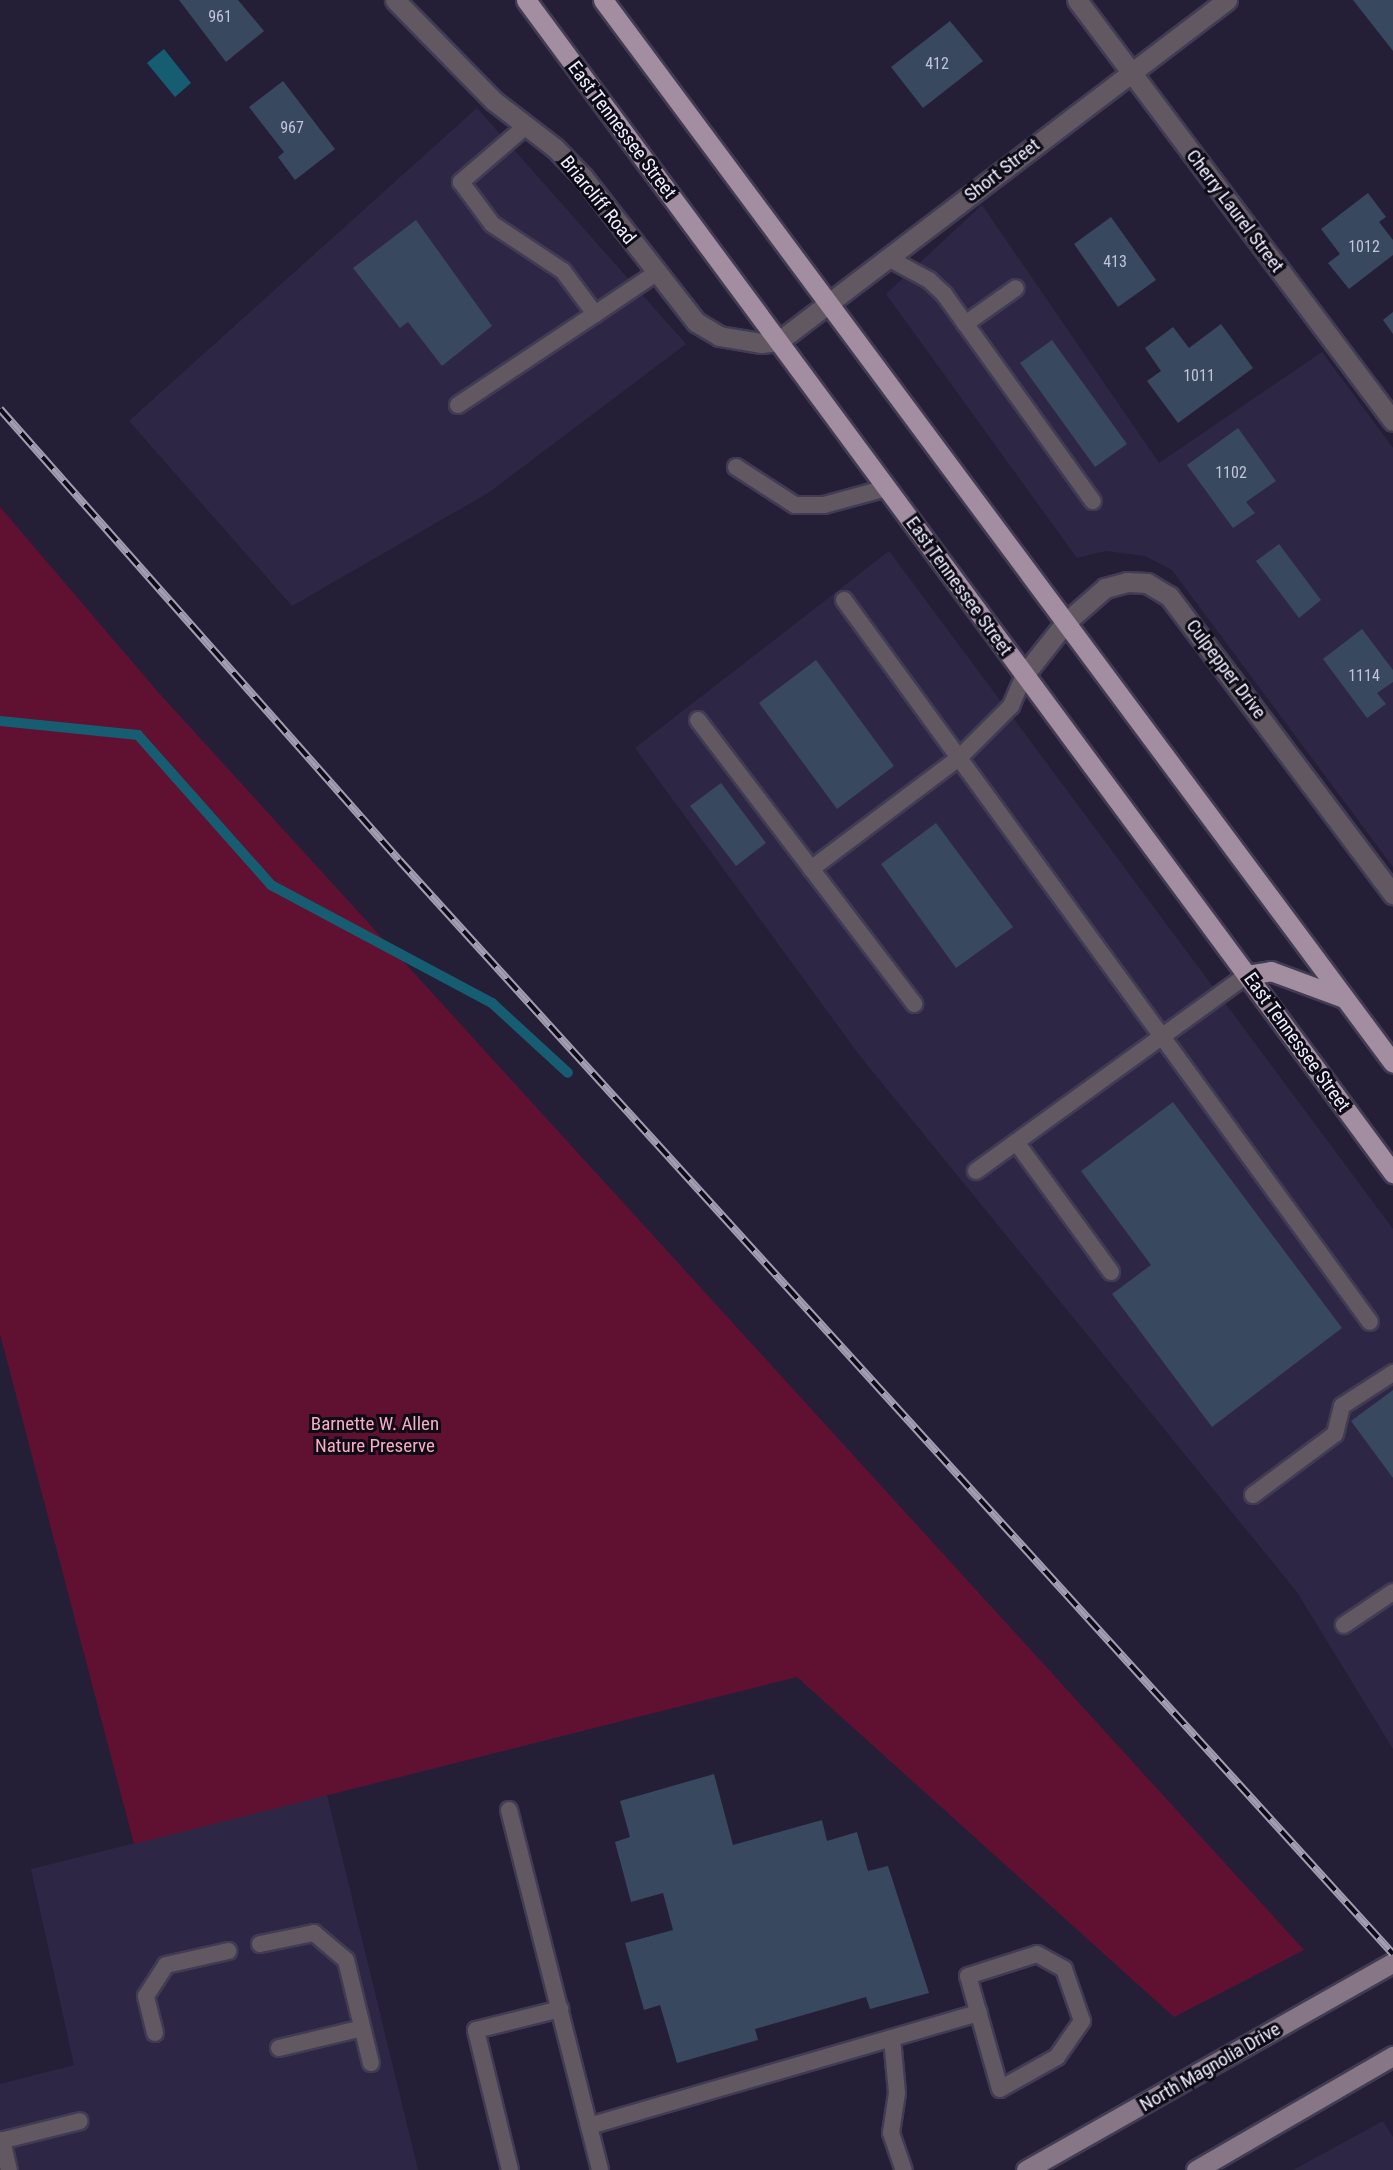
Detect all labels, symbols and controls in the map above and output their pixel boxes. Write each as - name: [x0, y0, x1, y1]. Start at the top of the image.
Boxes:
- house number: 961: [208, 7, 232, 27]
- house number: 412: [925, 54, 949, 74]
- street label: East Tennessee Street: [563, 57, 681, 203]
- house number: 967: [280, 118, 304, 138]
- street label: Short Street: [960, 134, 1044, 206]
- street label: Cherry Laurel Street: [1181, 145, 1289, 277]
- street label: Briarcliff Road: [555, 151, 641, 249]
- house number: 1012: [1348, 237, 1380, 257]
- house number: 413: [1103, 252, 1127, 272]
- house number: 1011: [1183, 366, 1215, 386]
- house number: 1102: [1215, 463, 1247, 483]
- street label: East Tennessee Street: [901, 512, 1017, 660]
- street label: Culpepper Drive: [1181, 615, 1271, 723]
- house number: 1114: [1348, 666, 1380, 686]
- street label: East Tennessee Street: [1239, 968, 1355, 1116]
- park label: Barnette W. Allen Nature Preserve: [311, 1413, 439, 1457]
- street label: North Magnolia Drive: [1136, 2018, 1284, 2116]

